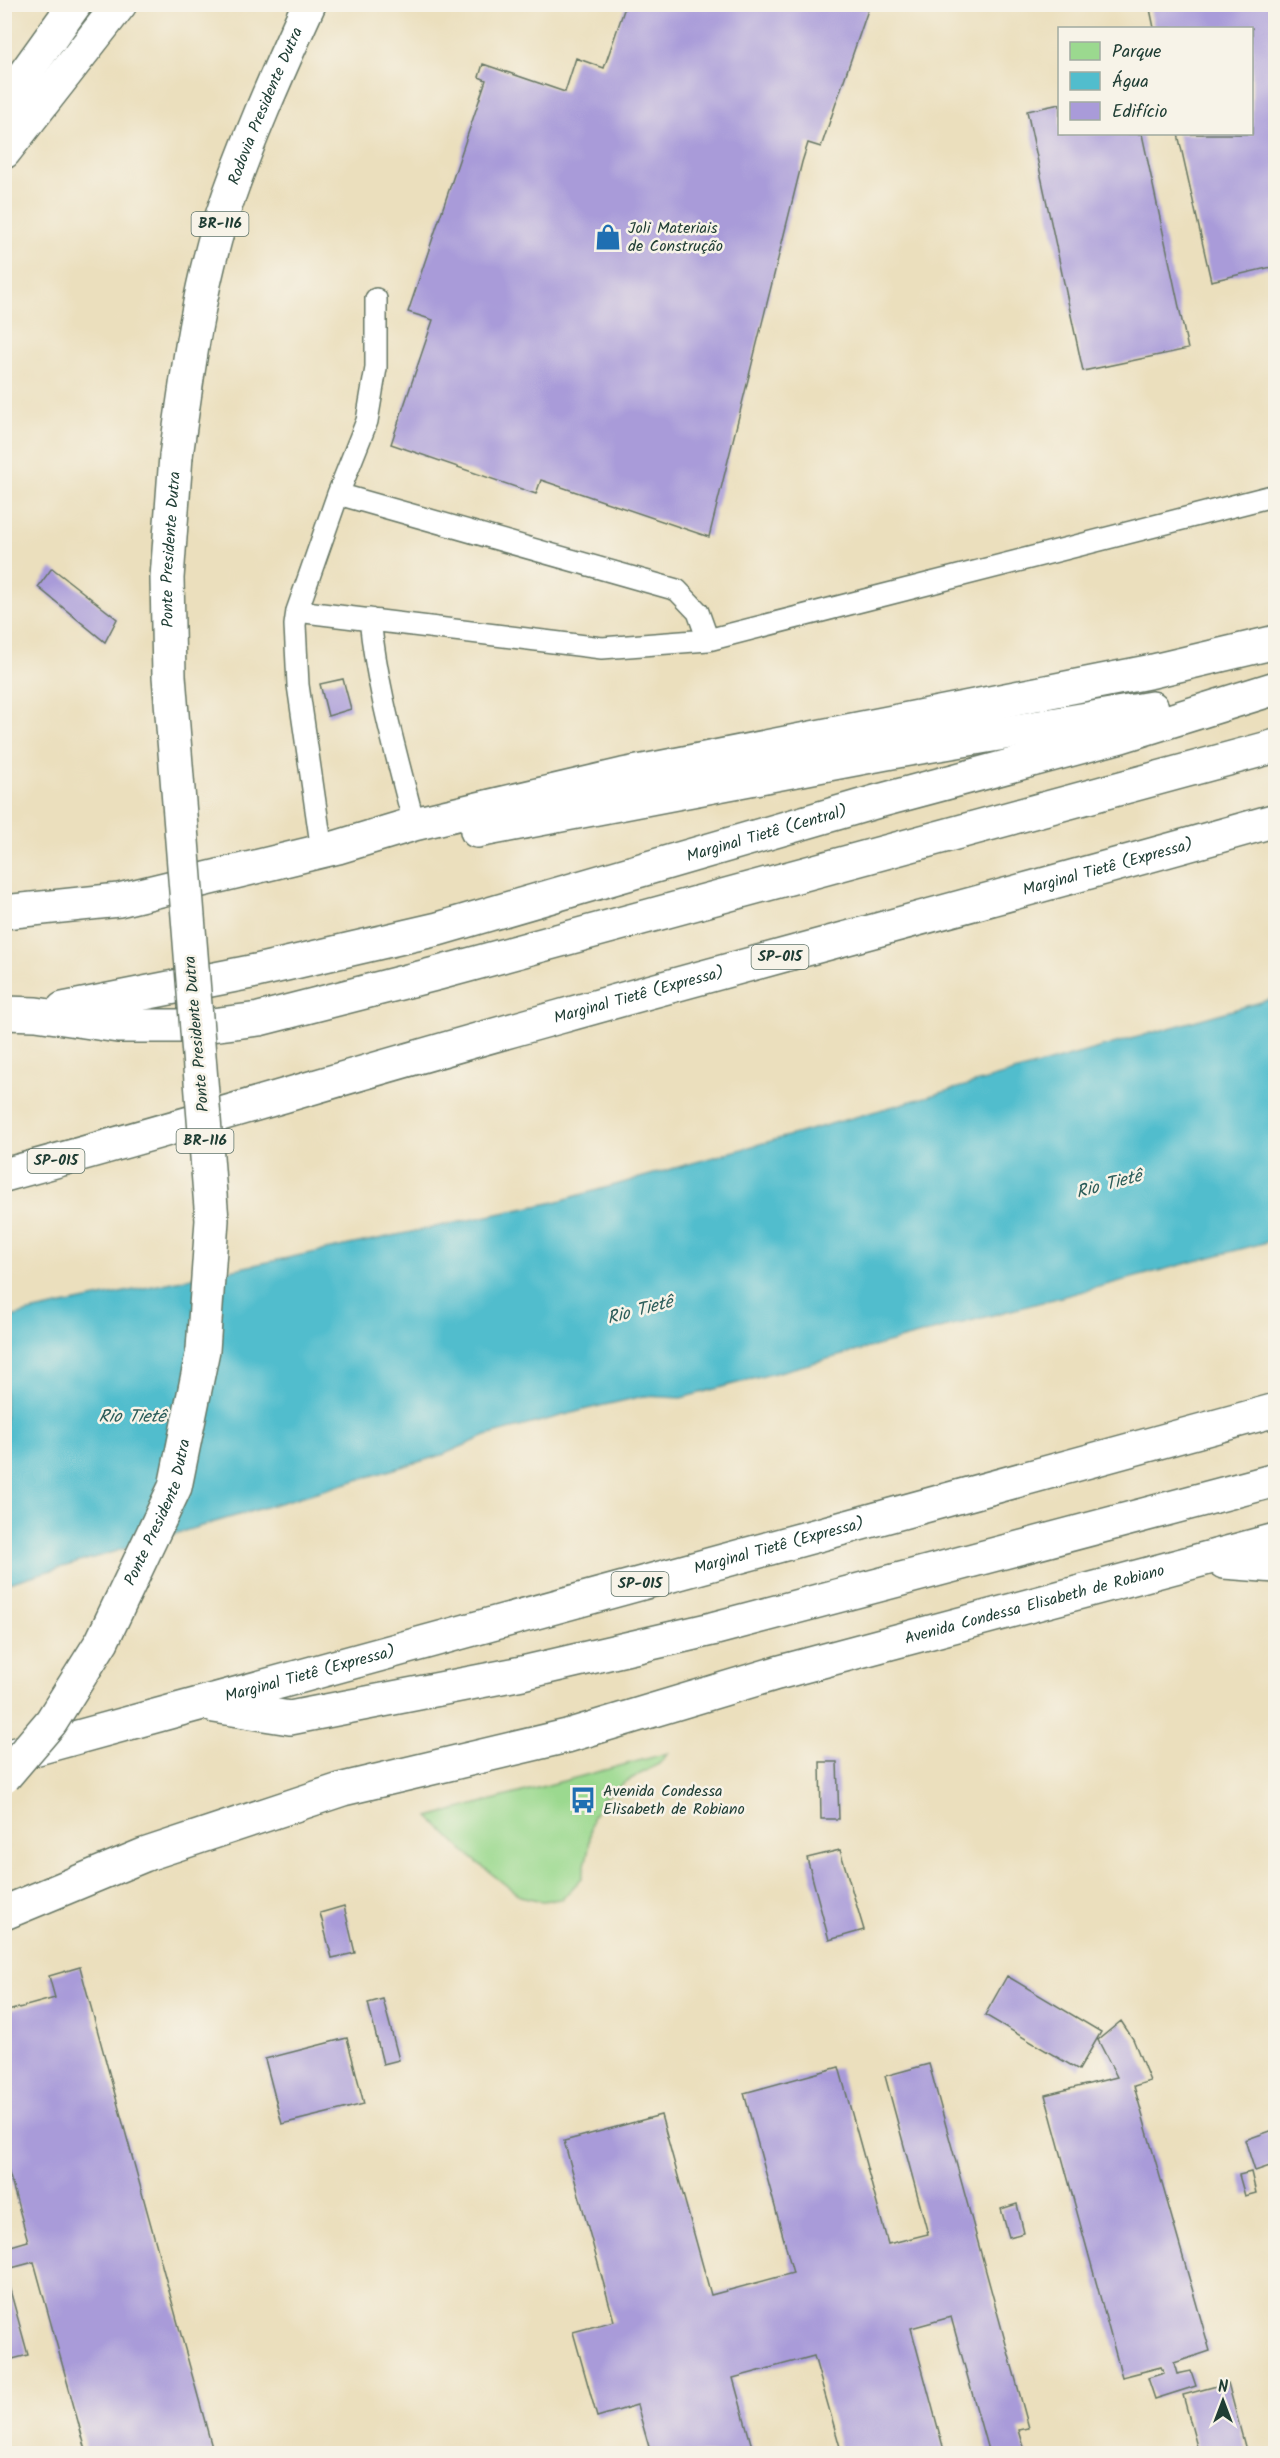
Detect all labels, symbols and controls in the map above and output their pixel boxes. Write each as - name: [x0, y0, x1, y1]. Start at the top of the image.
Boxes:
- street label: Rodovia Presidente Dutra: [221, 23, 309, 188]
- legend: [1058, 27, 1253, 135]
- text: Parque: [1112, 38, 1161, 67]
- text: Água: [1112, 68, 1149, 97]
- text: Edifício: [1112, 98, 1167, 127]
- road number: BR-116: [192, 212, 248, 236]
- place label: Joli Materiais de Construção: [628, 216, 723, 259]
- shop icon: Joli Materiais de Construção: [593, 222, 623, 252]
- street label: Ponte Presidente Dutra: [154, 470, 187, 628]
- street label: Marginal Tietê (Central): [683, 798, 850, 869]
- street label: Marginal Tietê (Expressa): [1020, 832, 1196, 902]
- road number: SP-015: [752, 945, 808, 969]
- street label: Ponte Presidente Dutra: [178, 955, 216, 1113]
- street label: Marginal Tietê (Expressa): [551, 959, 727, 1030]
- road number: BR-116: [176, 1129, 234, 1153]
- road number: SP-015: [28, 1149, 84, 1173]
- water label: Rio Tietê: [1073, 1162, 1148, 1208]
- water label: Rio Tietê: [604, 1288, 679, 1334]
- water label: Rio Tietê: [98, 1403, 169, 1432]
- street label: Ponte Presidente Dutra: [118, 1437, 197, 1590]
- street label: Marginal Tietê (Expressa): [691, 1510, 867, 1581]
- street label: Avenida Condessa Elisabeth de Robiano: [902, 1558, 1167, 1651]
- road number: SP-015: [612, 1572, 668, 1596]
- street label: Marginal Tietê (Expressa): [222, 1638, 398, 1709]
- place label: Avenida Condessa Elisabeth de Robiano: [603, 1779, 745, 1822]
- bus stop icon: Avenida Condessa Elisabeth de Robiano: [568, 1785, 598, 1815]
- north arrow: [1193, 2371, 1253, 2431]
- text: N: [1218, 2375, 1228, 2400]

